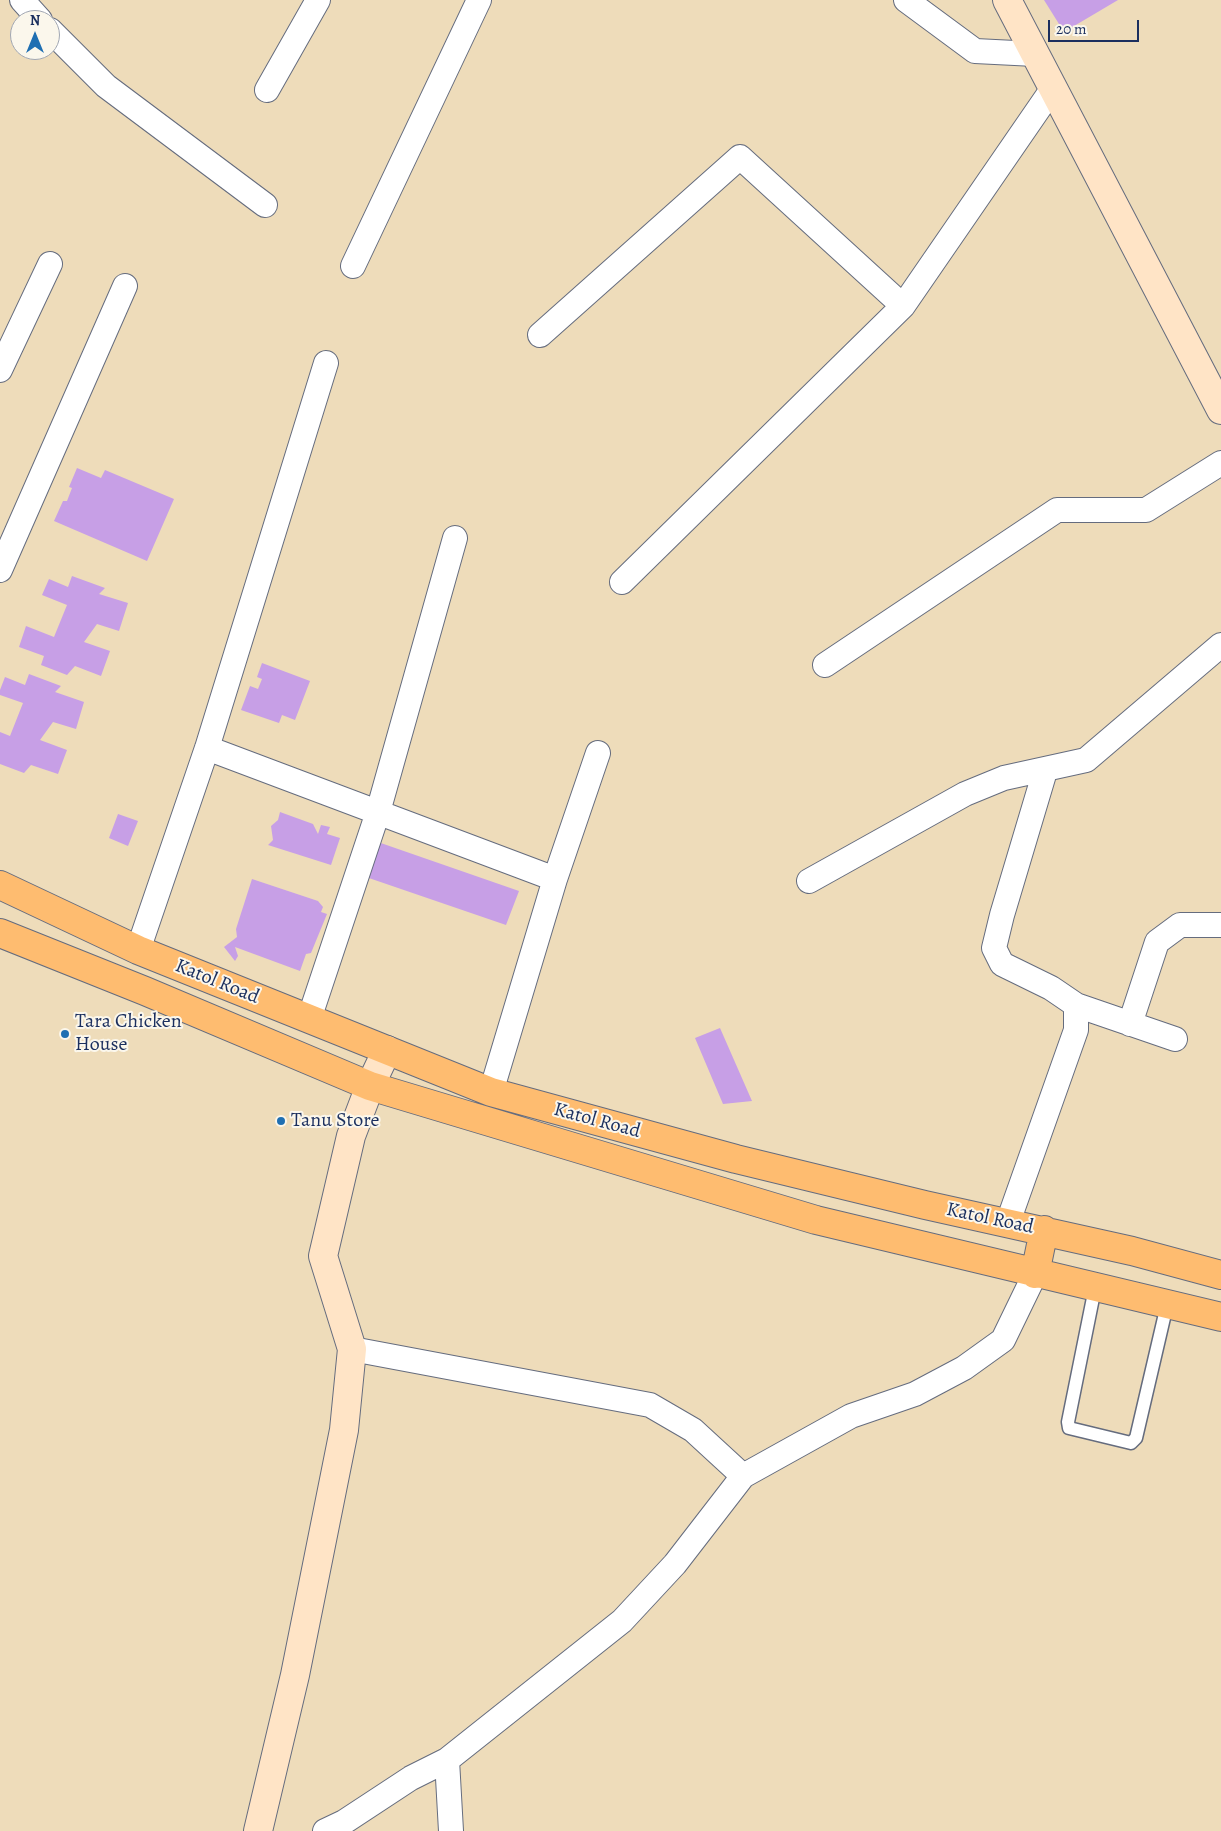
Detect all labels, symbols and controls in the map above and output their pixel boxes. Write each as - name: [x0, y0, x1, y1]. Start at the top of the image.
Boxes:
- north arrow: [10, 10, 60, 60]
- scale bar: [1051, 10, 1142, 42]
- text: N: [30, 11, 40, 30]
- text: 20 m: [1056, 19, 1087, 39]
- street label: Katol Road: [171, 954, 263, 1010]
- place label: Tara Chicken House: [75, 1010, 182, 1057]
- marker: Tara Chicken House: [59, 1028, 71, 1040]
- street label: Katol Road: [551, 1098, 643, 1144]
- place label: Tanu Store: [291, 1109, 380, 1133]
- marker: Tanu Store: [275, 1115, 287, 1127]
- street label: Katol Road: [944, 1198, 1036, 1240]

